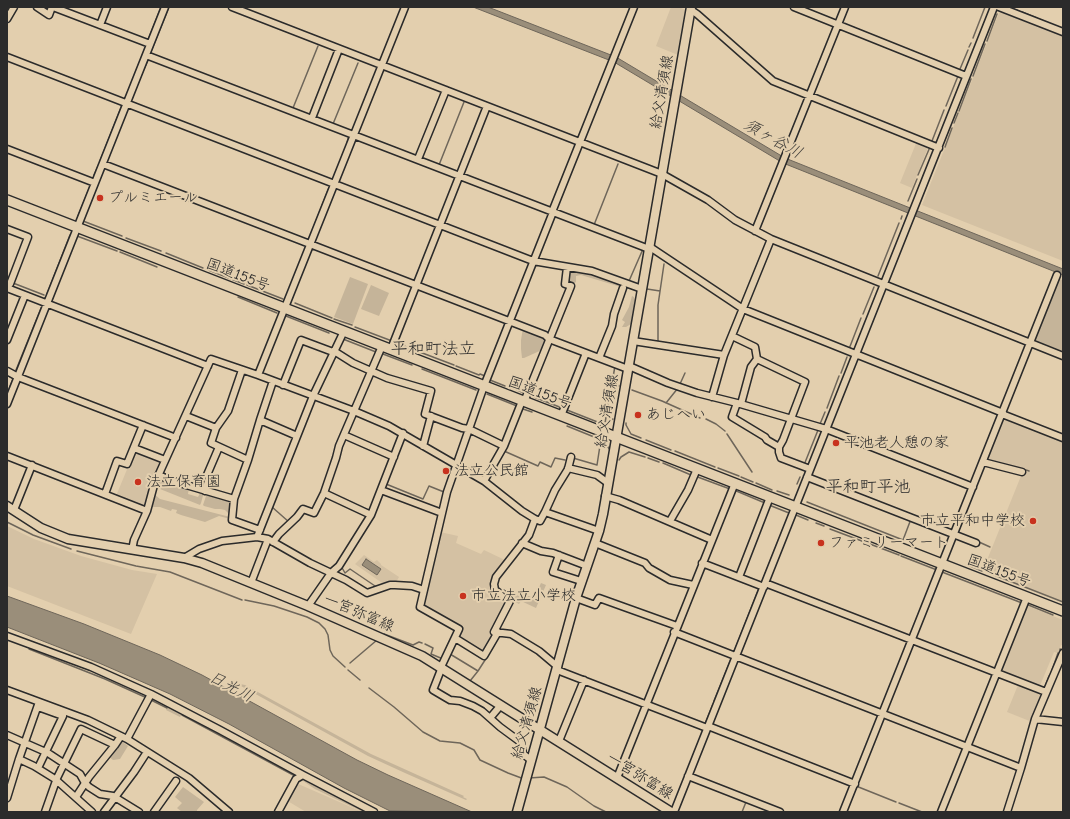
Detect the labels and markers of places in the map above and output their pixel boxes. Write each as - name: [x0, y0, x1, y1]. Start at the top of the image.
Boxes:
- place label: プルミエール: [108, 189, 198, 207]
- marker: プルミエール: [95, 193, 105, 203]
- place label: あじへい: [646, 406, 706, 424]
- marker: あじへい: [633, 410, 643, 420]
- place label: 平池老人憩の家: [844, 434, 949, 452]
- marker: 平池老人憩の家: [831, 438, 841, 448]
- place label: 法立公民館: [454, 462, 529, 480]
- marker: 法立公民館: [441, 466, 451, 476]
- place label: 法立保育園: [146, 473, 221, 491]
- marker: 法立保育園: [133, 477, 143, 487]
- place label: 市立平和中学校: [920, 512, 1025, 530]
- marker: 市立平和中学校: [1028, 516, 1038, 526]
- place label: ファミリーマート: [829, 534, 949, 552]
- marker: ファミリーマート: [816, 538, 826, 548]
- place label: 市立法立小学校: [471, 587, 576, 605]
- marker: 市立法立小学校: [458, 591, 468, 601]

